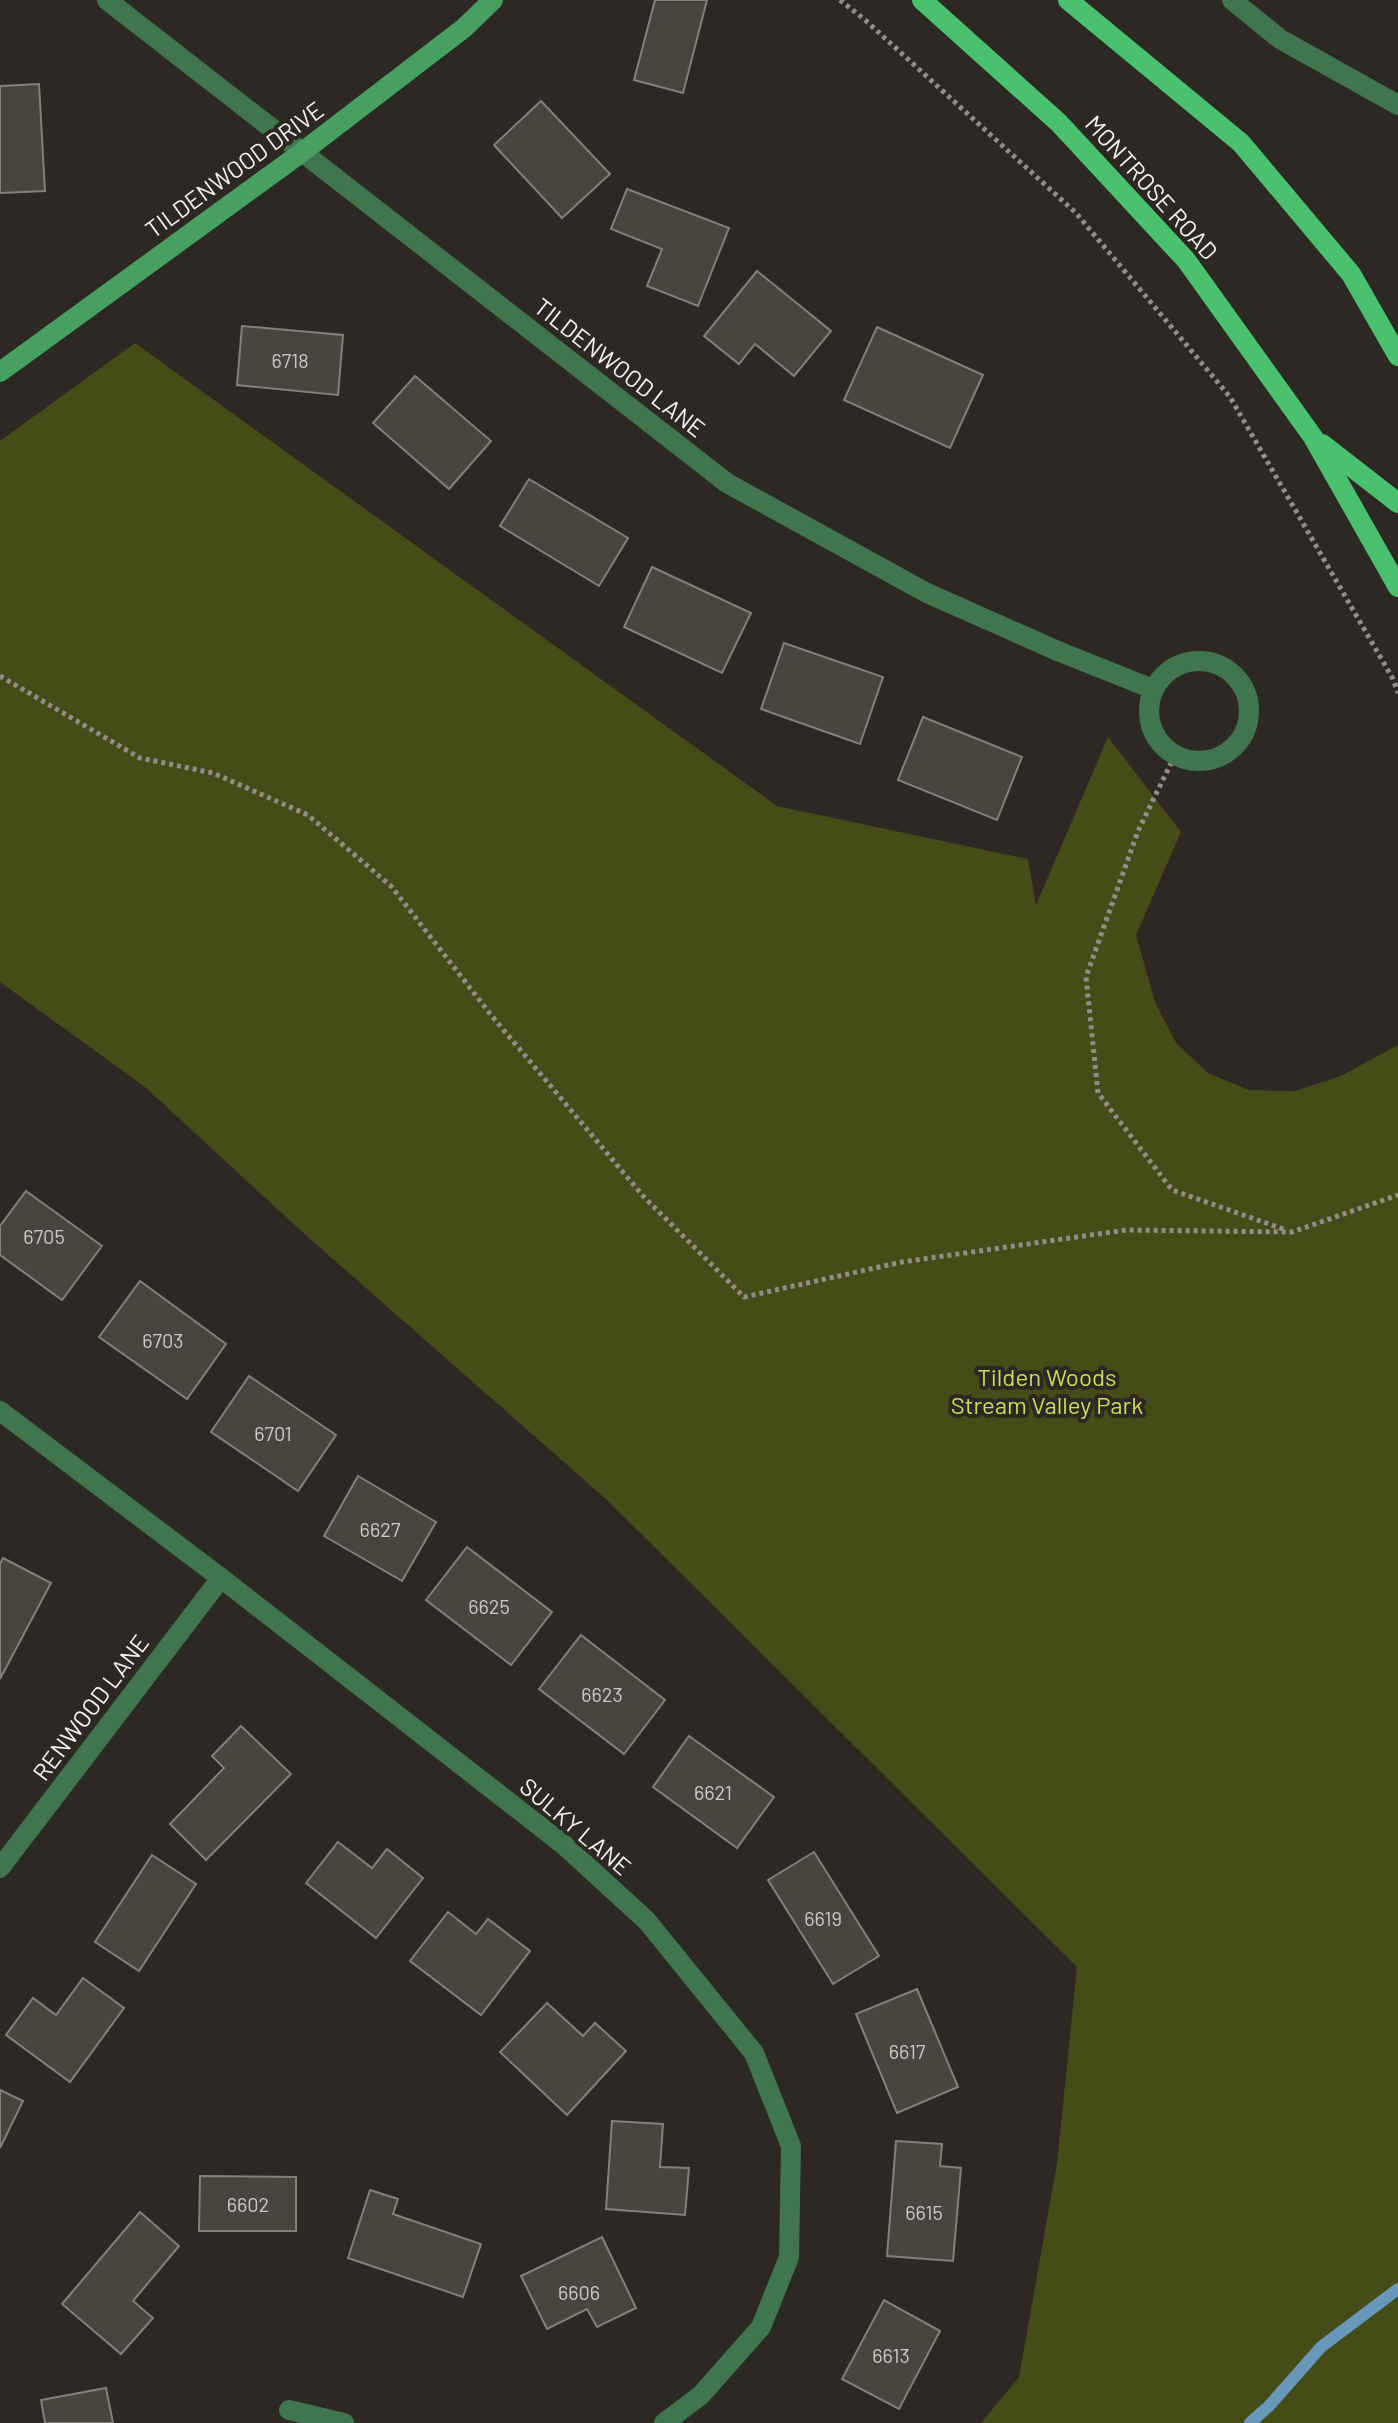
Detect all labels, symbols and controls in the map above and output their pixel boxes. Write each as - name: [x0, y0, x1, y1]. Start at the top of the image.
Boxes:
- street label: TILDENWOOD DRIVE: [139, 95, 329, 243]
- street label: MONTROSE ROAD: [1080, 109, 1224, 265]
- street label: TILDENWOOD LANE: [529, 291, 711, 443]
- house number: 6718: [271, 348, 309, 372]
- house number: 6705: [23, 1224, 65, 1248]
- house number: 6703: [142, 1328, 184, 1352]
- park label: Tilden Woods Stream Valley Park: [951, 1362, 1143, 1419]
- house number: 6701: [254, 1421, 292, 1445]
- house number: 6627: [360, 1517, 401, 1541]
- house number: 6625: [468, 1594, 510, 1618]
- street label: RENWOOD LANE: [26, 1628, 154, 1786]
- house number: 6623: [581, 1682, 623, 1706]
- street label: SULKY LANE: [515, 1771, 637, 1881]
- house number: 6621: [694, 1780, 732, 1804]
- house number: 6619: [804, 1906, 842, 1930]
- house number: 6617: [889, 2039, 926, 2063]
- house number: 6602: [227, 2192, 269, 2216]
- house number: 6615: [905, 2200, 943, 2224]
- house number: 6606: [558, 2280, 600, 2304]
- house number: 6613: [872, 2343, 910, 2367]

